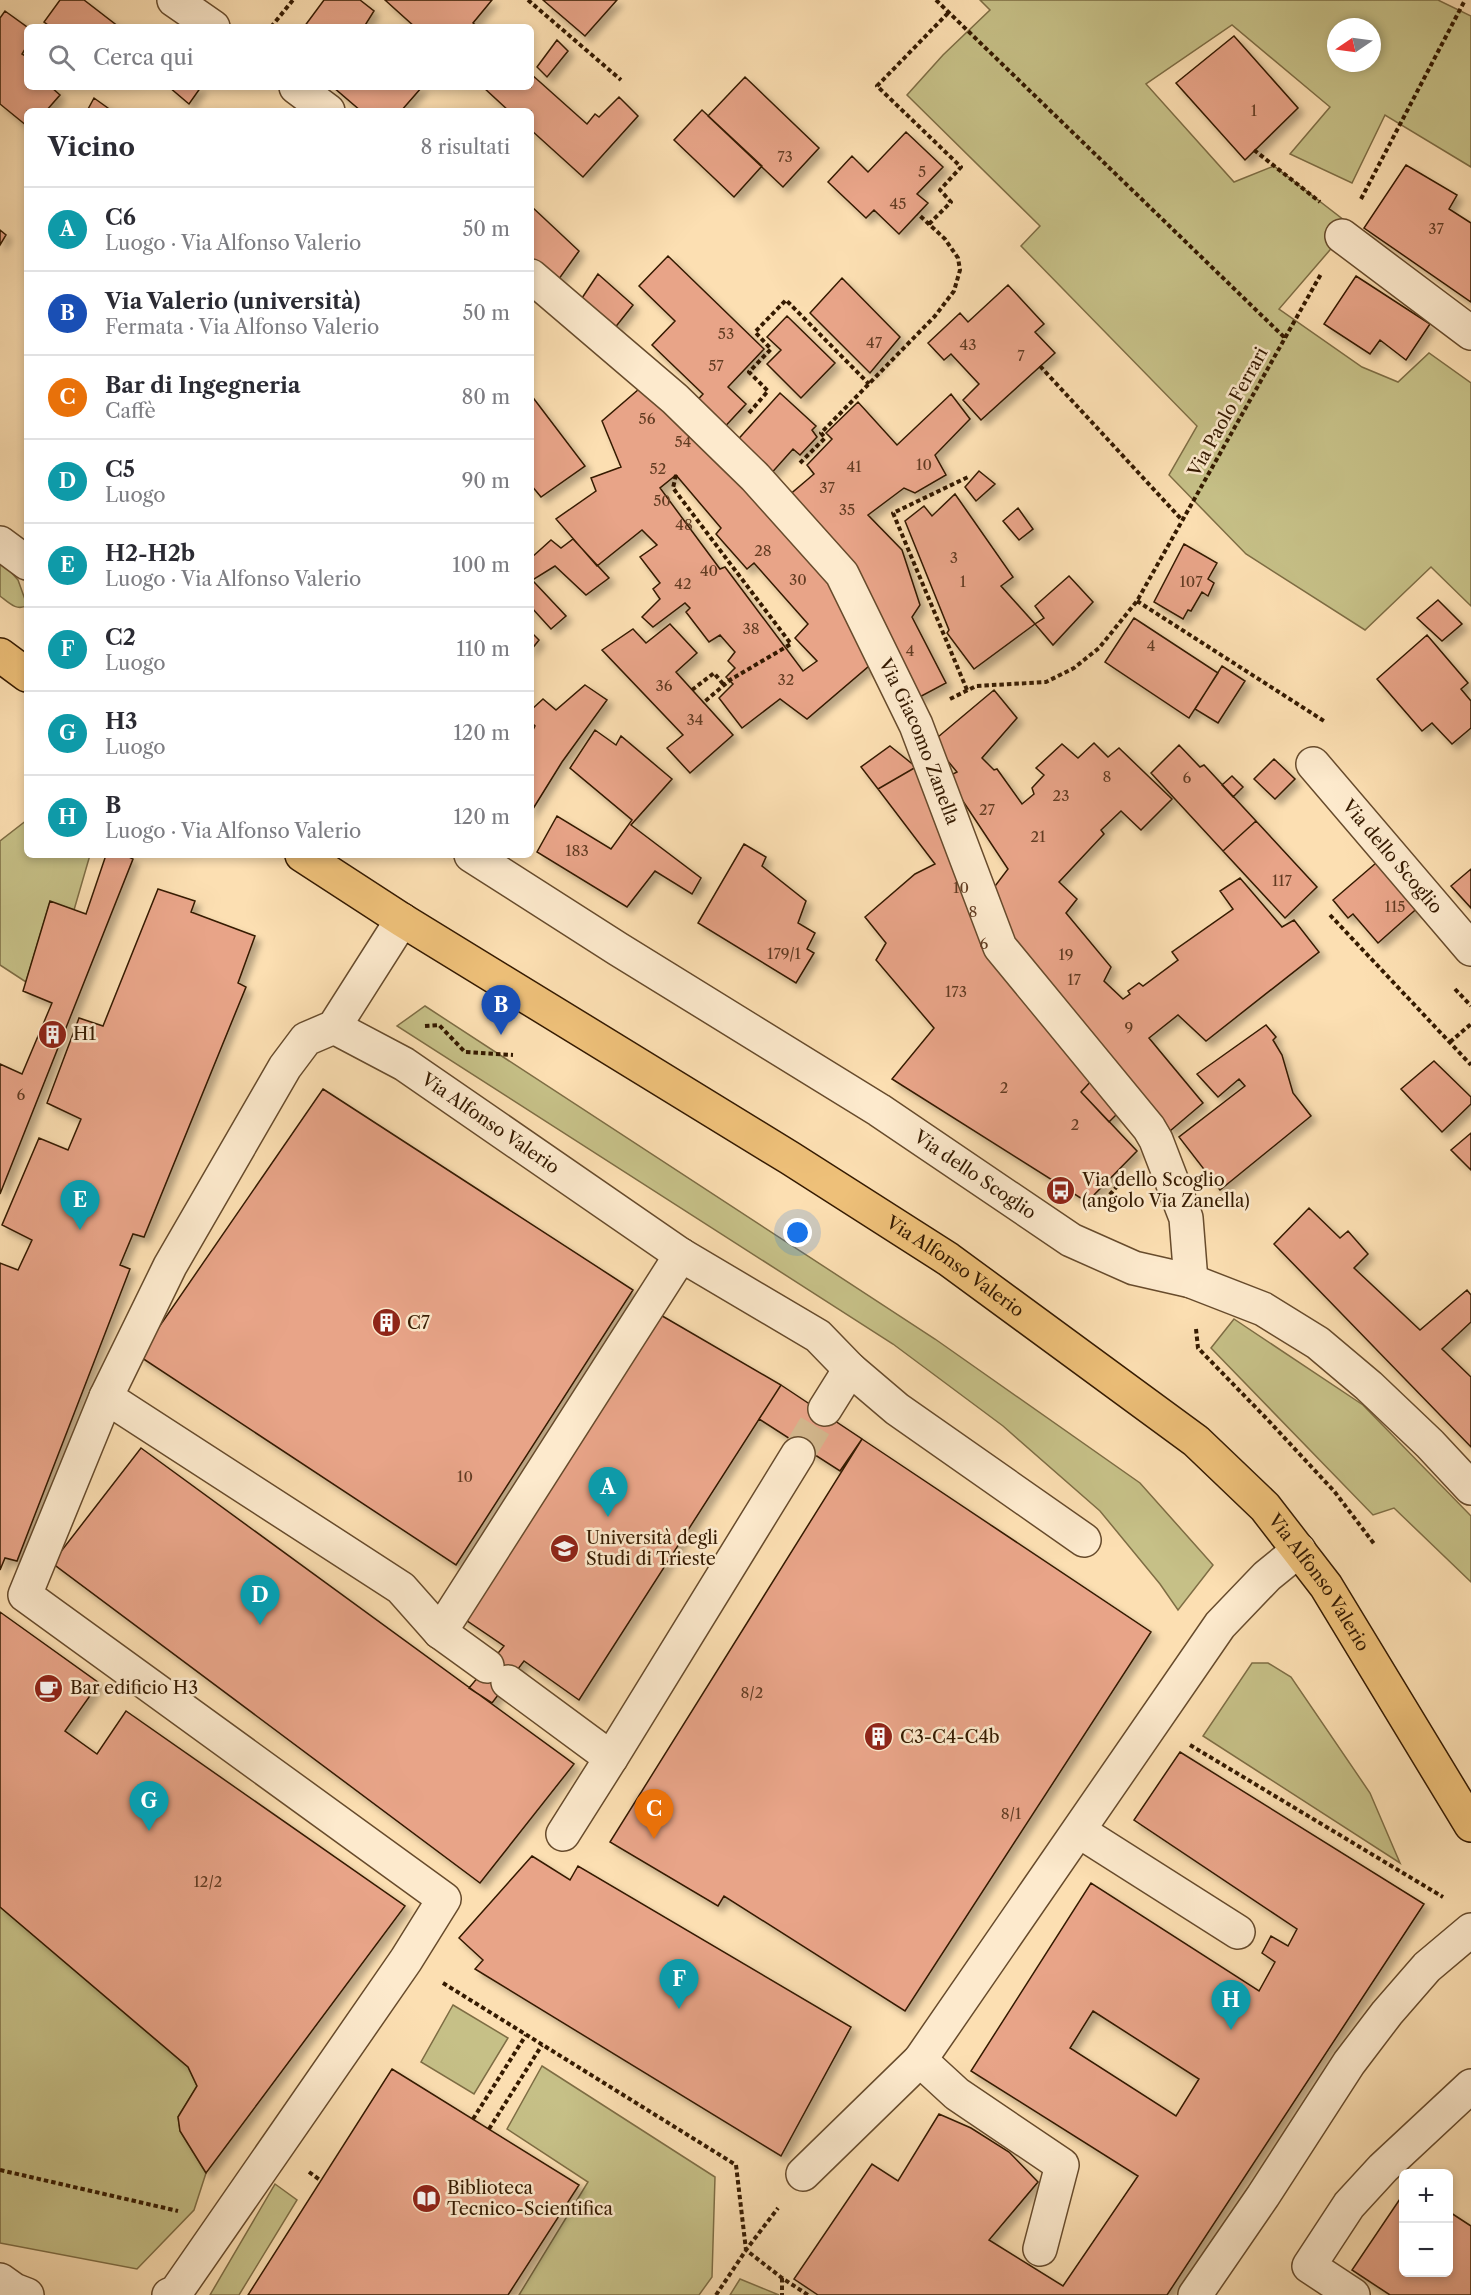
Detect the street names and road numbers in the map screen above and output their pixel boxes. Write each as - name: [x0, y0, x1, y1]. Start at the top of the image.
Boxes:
- street label: Via Paolo Ferrari: [1183, 343, 1273, 481]
- street label: Via Giacomo Zanella: [874, 654, 964, 828]
- street label: Via dello Scoglio: [1337, 795, 1447, 918]
- street label: Via Alfonso Valerio: [416, 1068, 563, 1179]
- street label: Via dello Scoglio: [909, 1125, 1040, 1224]
- street label: Via Alfonso Valerio: [881, 1211, 1028, 1322]
- street label: Via Alfonso Valerio: [1263, 1509, 1374, 1655]

